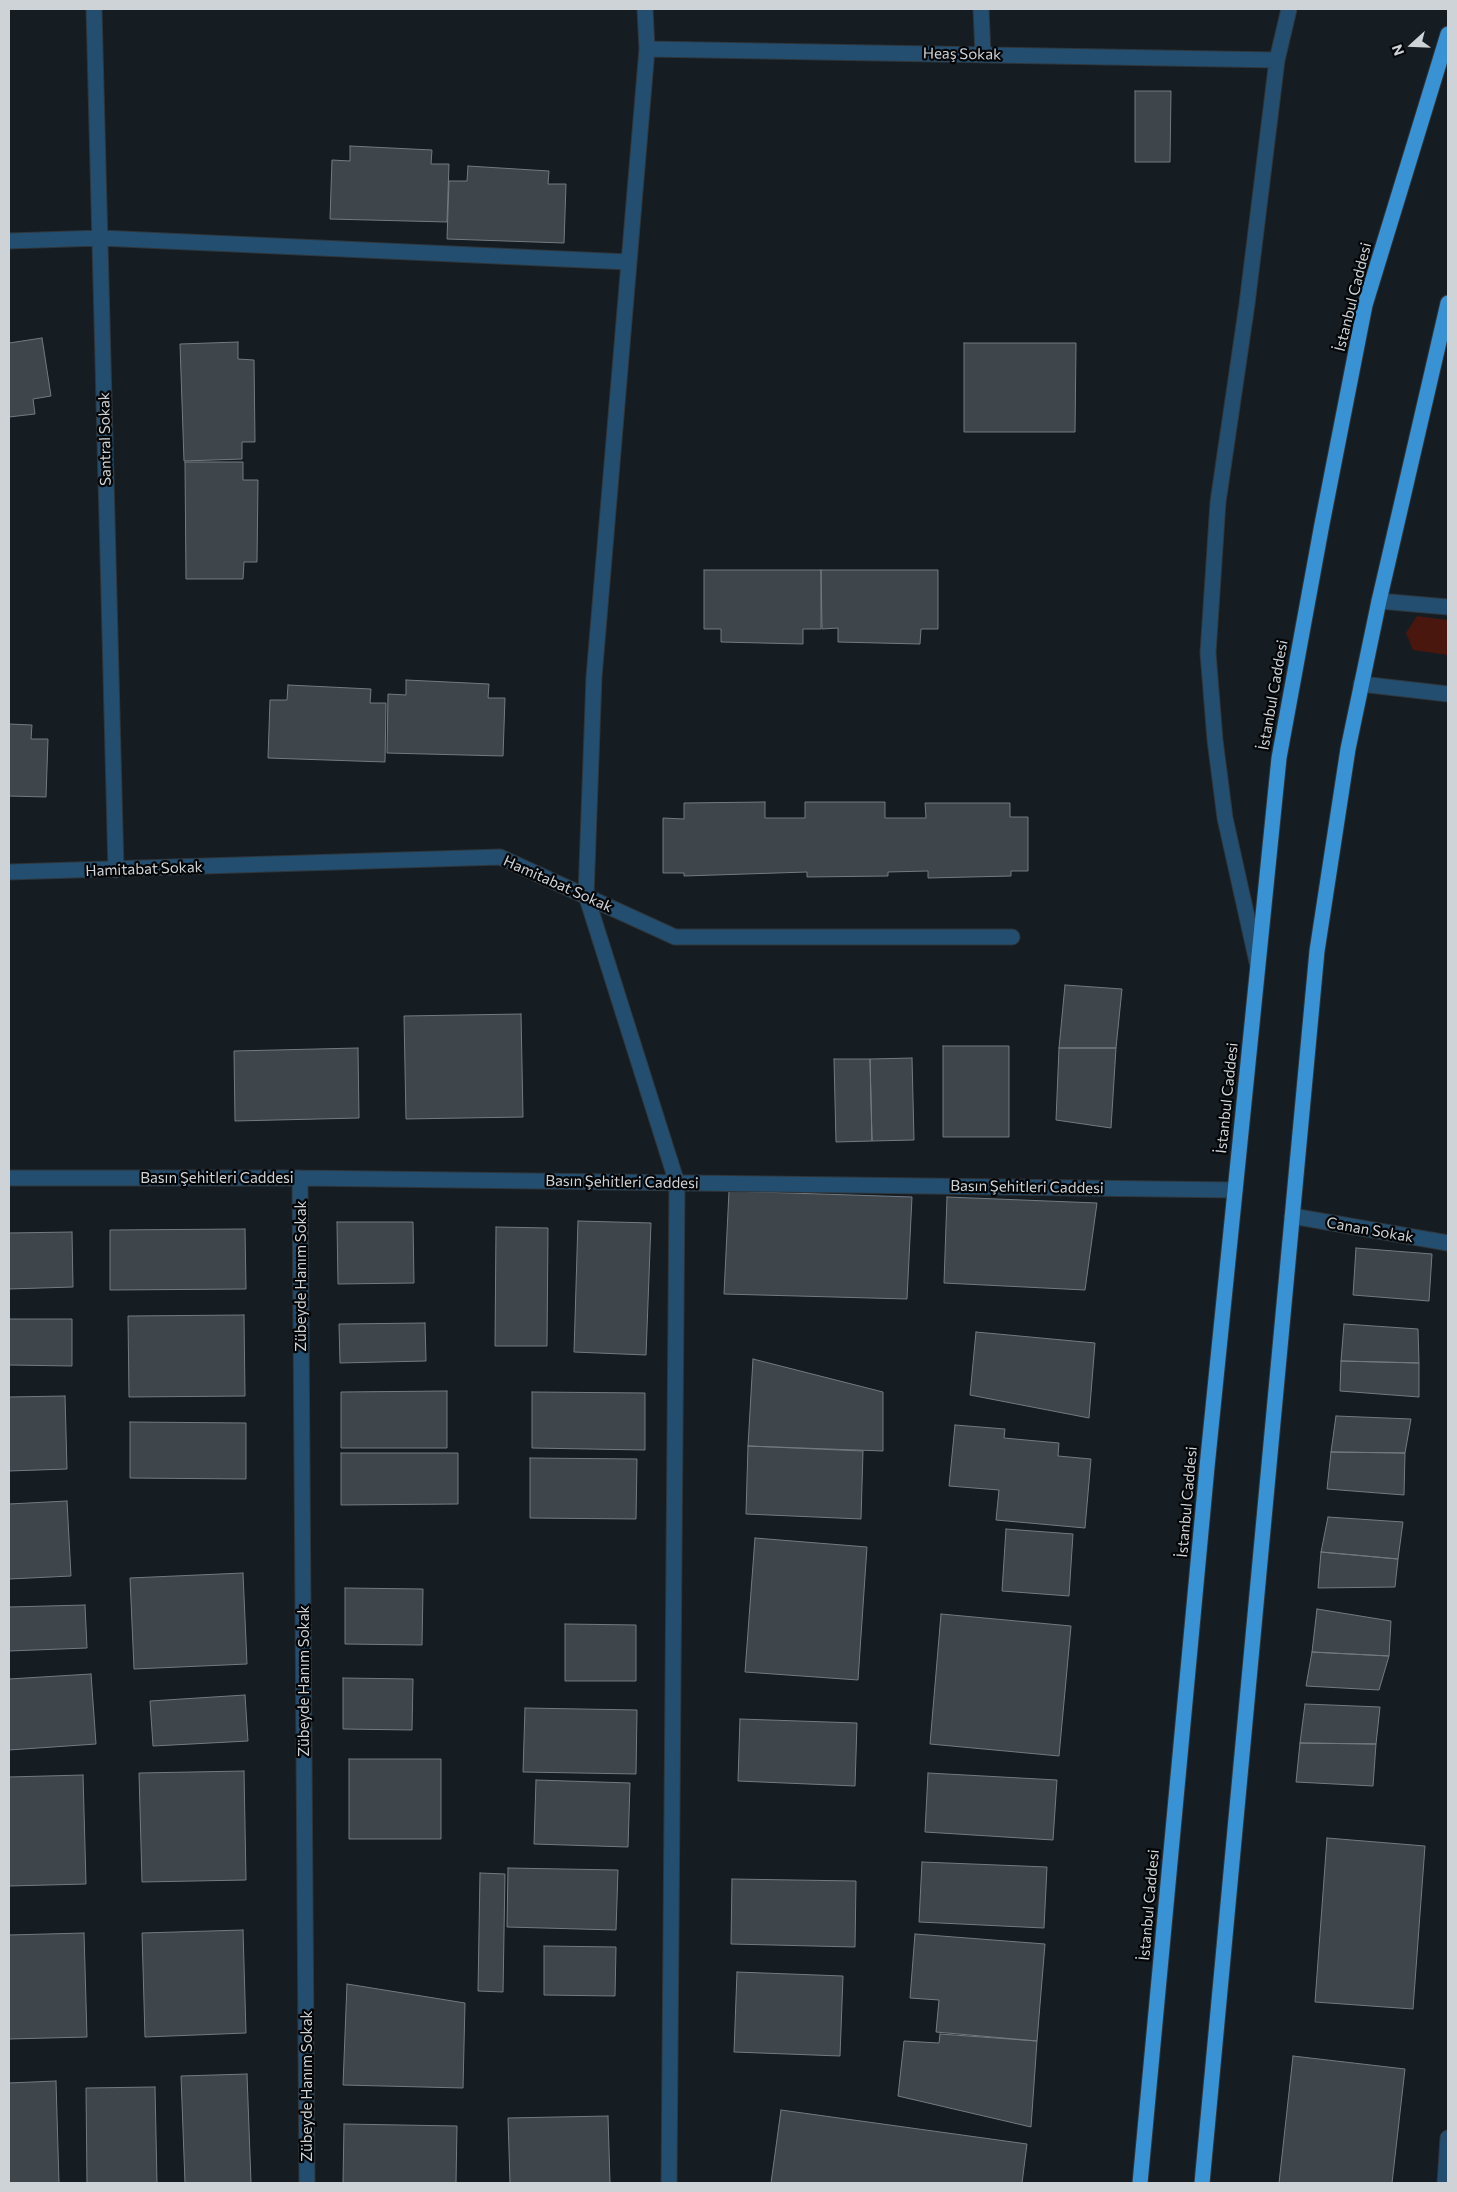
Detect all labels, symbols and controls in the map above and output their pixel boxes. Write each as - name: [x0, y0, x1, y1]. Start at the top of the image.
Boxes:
- north arrow: [1387, 20, 1437, 70]
- text: N: [1388, 42, 1407, 58]
- street label: Heaş Sokak: [923, 44, 1001, 64]
- street label: İstanbul Caddesi: [1331, 241, 1375, 353]
- street label: Santral Sokak: [95, 392, 115, 486]
- street label: İstanbul Caddesi: [1254, 639, 1292, 751]
- street label: Hamitabat Sokak: [501, 852, 615, 916]
- street label: Hamitabat Sokak: [85, 858, 203, 880]
- street label: İstanbul Caddesi: [1212, 1042, 1242, 1154]
- street label: Basın Şehitleri Caddesi: [140, 1169, 294, 1187]
- street label: Basın Şehitleri Caddesi: [545, 1172, 699, 1192]
- street label: Basın Şehitleri Caddesi: [950, 1177, 1104, 1197]
- street label: Zübeyde Hanım Sokak: [292, 1200, 310, 1352]
- street label: Canan Sokak: [1325, 1214, 1415, 1246]
- street label: İstanbul Caddesi: [1173, 1446, 1201, 1558]
- street label: Zübeyde Hanım Sokak: [295, 1605, 313, 1757]
- street label: İstanbul Caddesi: [1135, 1849, 1163, 1961]
- street label: Zübeyde Hanım Sokak: [298, 2010, 316, 2162]

